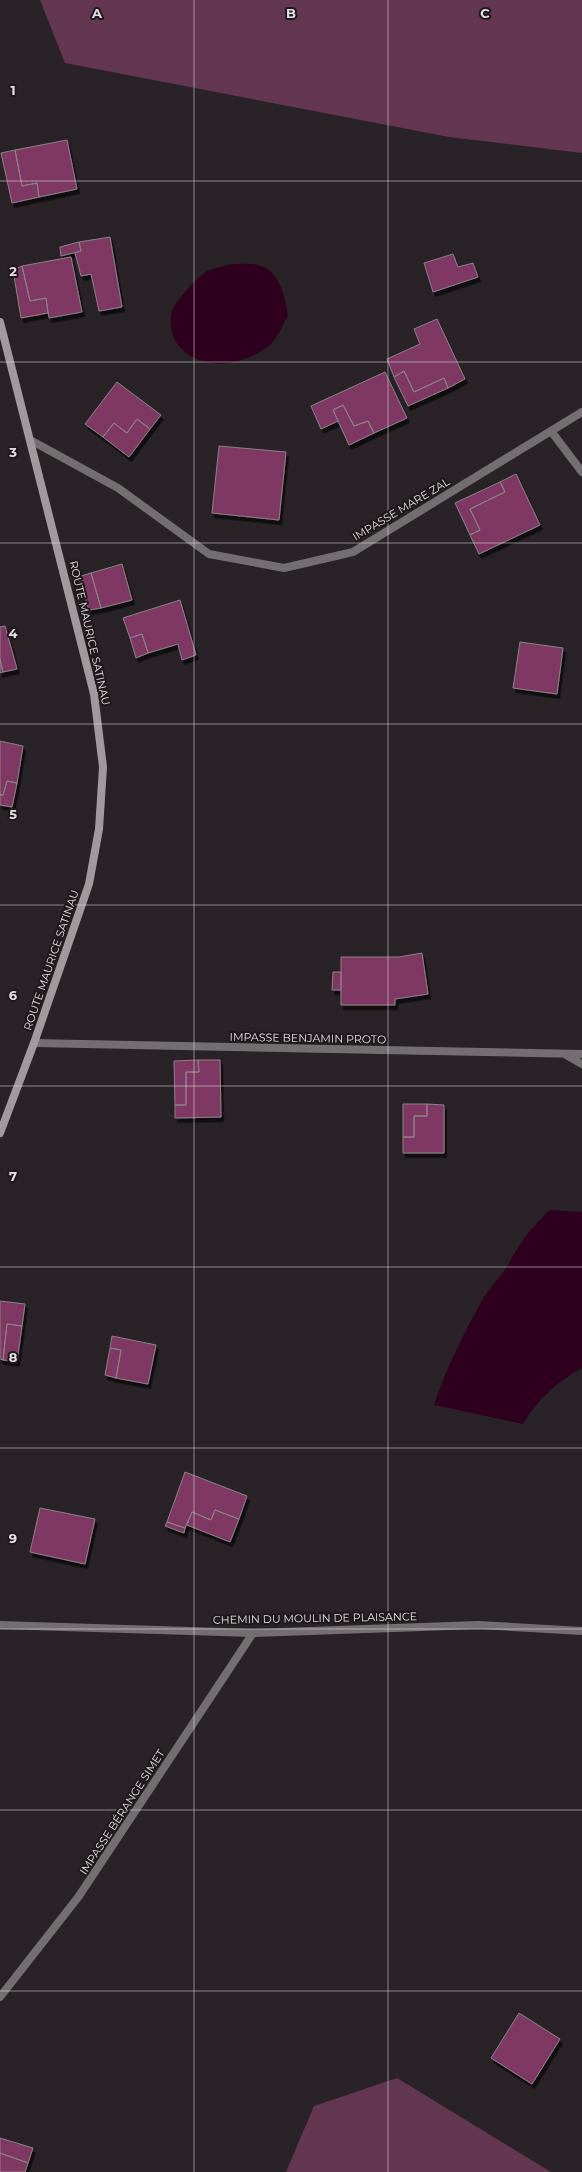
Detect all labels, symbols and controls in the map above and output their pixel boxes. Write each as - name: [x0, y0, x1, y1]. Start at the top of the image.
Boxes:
- text: A: [91, 5, 103, 21]
- text: B: [286, 5, 296, 21]
- text: C: [480, 5, 490, 21]
- text: 1: [10, 82, 16, 98]
- text: 2: [9, 263, 17, 279]
- text: 3: [8, 444, 17, 460]
- street label: IMPASSE MARE ZAL: [350, 474, 453, 544]
- street label: ROUTE MAURICE SATINAU: [67, 559, 113, 707]
- text: 4: [9, 625, 18, 641]
- text: 5: [9, 806, 17, 822]
- street label: ROUTE MAURICE SATINAU: [20, 888, 82, 1032]
- text: 6: [9, 987, 18, 1003]
- street label: IMPASSE BENJAMIN PROTO: [230, 1030, 386, 1046]
- text: 7: [9, 1168, 17, 1184]
- text: 8: [9, 1349, 18, 1365]
- text: 9: [9, 1530, 17, 1546]
- street label: CHEMIN DU MOULIN DE PLAISANCE: [213, 1609, 417, 1627]
- street label: IMPASSE BÉRANGE SIMET: [76, 1746, 168, 1877]

